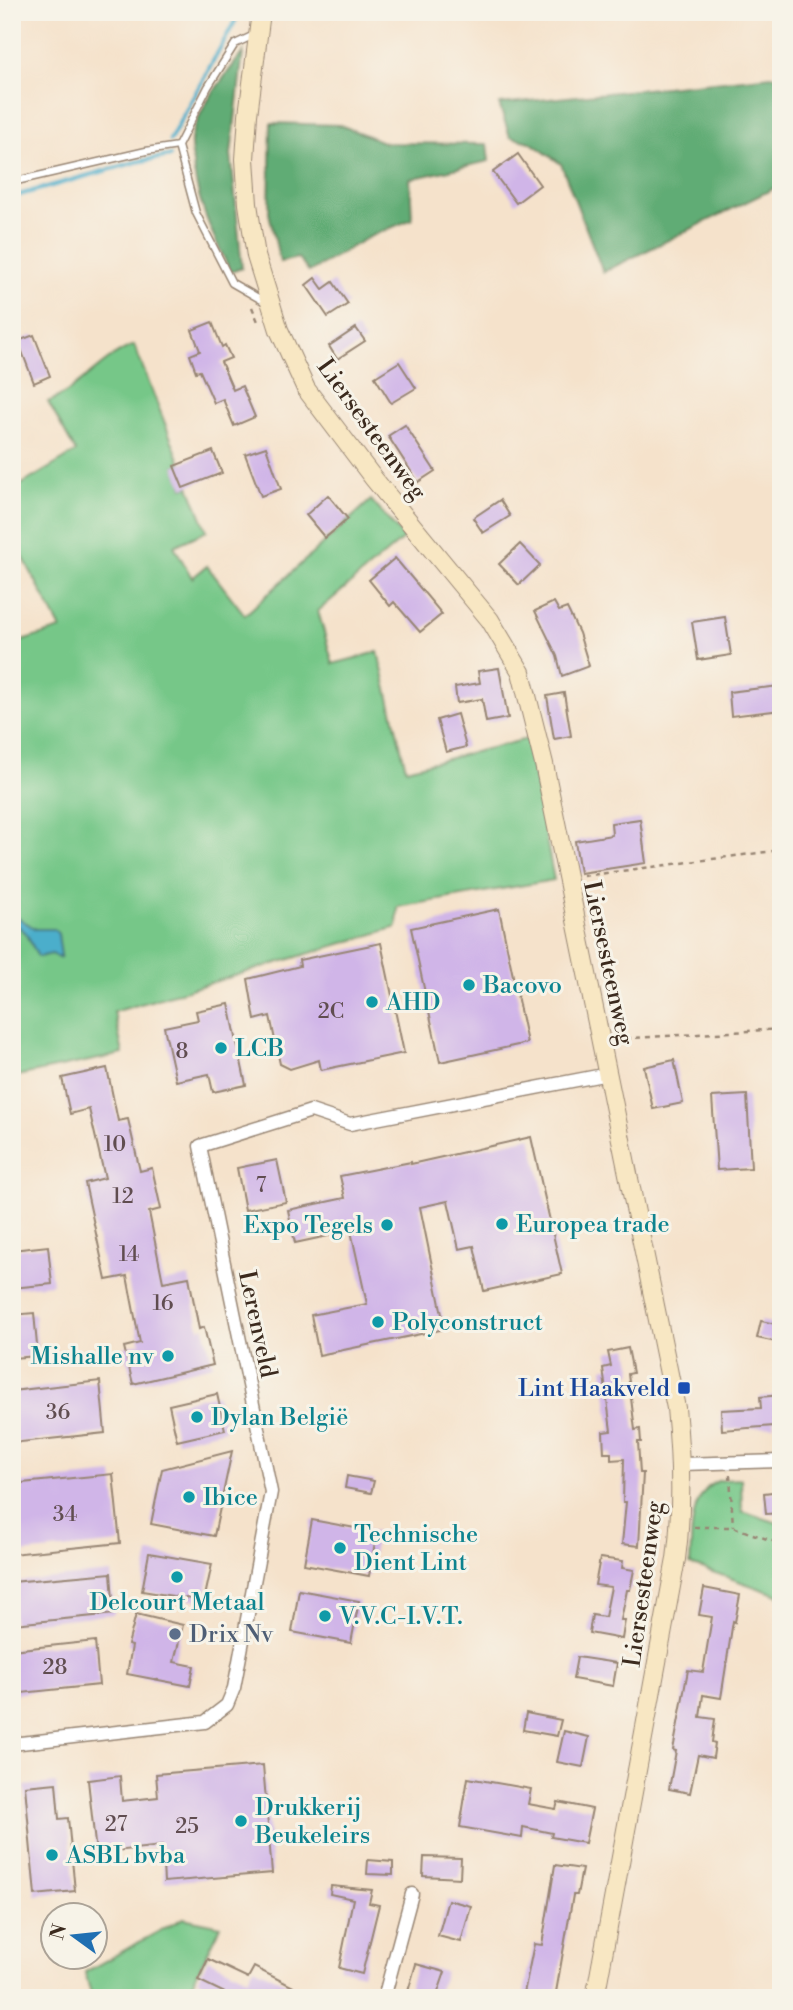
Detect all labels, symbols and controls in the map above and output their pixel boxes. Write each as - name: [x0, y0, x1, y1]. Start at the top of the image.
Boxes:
- street label: Liersesteenweg: [310, 353, 433, 507]
- street label: Liersesteenweg: [576, 878, 640, 1049]
- place label: Bacovo: [482, 971, 562, 1001]
- marker: Bacovo: [461, 977, 477, 993]
- place label: AHD: [385, 988, 440, 1018]
- marker: AHD: [364, 994, 380, 1010]
- house number: 2C: [318, 999, 344, 1025]
- place label: LCB: [235, 1034, 284, 1064]
- house number: 8: [176, 1039, 188, 1065]
- marker: LCB: [213, 1040, 229, 1056]
- house number: 10: [104, 1132, 126, 1158]
- house number: 7: [256, 1173, 267, 1199]
- house number: 12: [112, 1184, 134, 1210]
- place label: Europea trade: [516, 1210, 670, 1240]
- place label: Expo Tegels: [243, 1211, 373, 1241]
- marker: Europea trade: [494, 1216, 510, 1232]
- marker: Expo Tegels: [379, 1217, 395, 1233]
- house number: 14: [119, 1242, 139, 1268]
- street label: Lerenveld: [231, 1268, 283, 1381]
- house number: 16: [152, 1291, 174, 1317]
- place label: Polyconstruct: [392, 1308, 544, 1338]
- marker: Polyconstruct: [370, 1314, 386, 1330]
- place label: Mishalle nv: [31, 1342, 155, 1372]
- marker: Mishalle nv: [160, 1348, 176, 1364]
- place label: Lint Haakveld: [518, 1374, 670, 1404]
- marker: Lint Haakveld: [676, 1380, 692, 1396]
- house number: 36: [46, 1400, 70, 1426]
- place label: Dylan België: [211, 1403, 348, 1433]
- marker: Dylan België: [189, 1409, 205, 1425]
- place label: Ibice: [203, 1483, 258, 1513]
- marker: Ibice: [181, 1489, 197, 1505]
- street label: Liersesteenweg: [617, 1499, 671, 1669]
- house number: 34: [53, 1502, 77, 1528]
- place label: Technische Dient Lint: [354, 1520, 478, 1578]
- marker: Technische Dient Lint: [332, 1540, 348, 1556]
- marker: Delcourt Metaal: [169, 1569, 185, 1585]
- place label: Delcourt Metaal: [89, 1588, 265, 1618]
- place label: V.V.C-I.V.T.: [338, 1602, 463, 1632]
- marker: V.V.C-I.V.T.: [317, 1608, 333, 1624]
- place label: Drix Nv: [189, 1620, 274, 1650]
- marker: Drix Nv: [167, 1626, 183, 1642]
- house number: 28: [43, 1655, 67, 1681]
- place label: Drukkerij Beukeleirs: [254, 1793, 370, 1851]
- house number: 27: [105, 1812, 128, 1838]
- marker: Drukkerij Beukeleirs: [233, 1813, 249, 1829]
- house number: 25: [175, 1814, 199, 1840]
- place label: ASBL bvba: [65, 1841, 186, 1871]
- marker: ASBL bvba: [44, 1847, 60, 1863]
- north arrow: [38, 1902, 108, 1972]
- text: N: [45, 1921, 72, 1942]

